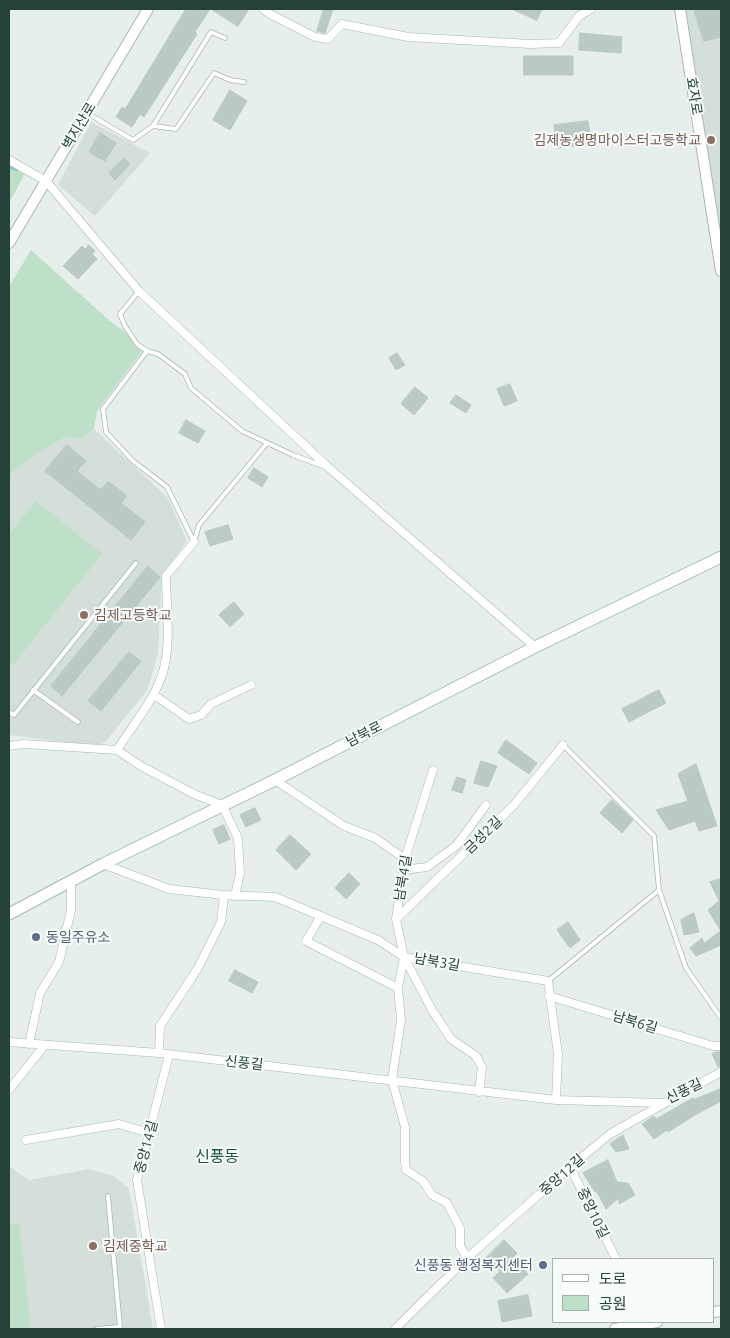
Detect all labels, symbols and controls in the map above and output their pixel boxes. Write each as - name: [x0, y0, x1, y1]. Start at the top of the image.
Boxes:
- street label: 효자로: [683, 76, 705, 116]
- street label: 벽지산로: [59, 100, 99, 152]
- place label: 김제농생명마이스터고등학교: [534, 132, 701, 148]
- marker: 김제농생명마이스터고등학교: [705, 134, 717, 146]
- place label: 김제고등학교: [94, 607, 171, 623]
- marker: 김제고등학교: [78, 609, 90, 621]
- street label: 남북로: [343, 718, 385, 750]
- street label: 금성2길: [460, 813, 506, 857]
- street label: 남북4길: [391, 854, 415, 902]
- place label: 동일주유소: [46, 929, 110, 945]
- marker: 동일주유소: [30, 931, 42, 943]
- street label: 남북3길: [413, 950, 461, 974]
- street label: 남북6길: [610, 1007, 660, 1037]
- street label: 신풍길: [224, 1053, 264, 1073]
- street label: 신풍길: [663, 1075, 705, 1107]
- street label: 중앙14길: [131, 1119, 161, 1175]
- district label: 신풍동: [195, 1147, 239, 1167]
- street label: 중앙12길: [536, 1151, 588, 1199]
- street label: 중앙10길: [574, 1185, 612, 1241]
- place label: 김제중학교: [103, 1238, 167, 1254]
- marker: 김제중학교: [87, 1240, 99, 1252]
- place label: 신풍동 행정복지센터: [414, 1257, 533, 1273]
- legend: [552, 1258, 715, 1323]
- marker: 신풍동 행정복지센터: [537, 1259, 549, 1271]
- text: 도로: [599, 1270, 627, 1287]
- text: 공원: [599, 1295, 627, 1312]

